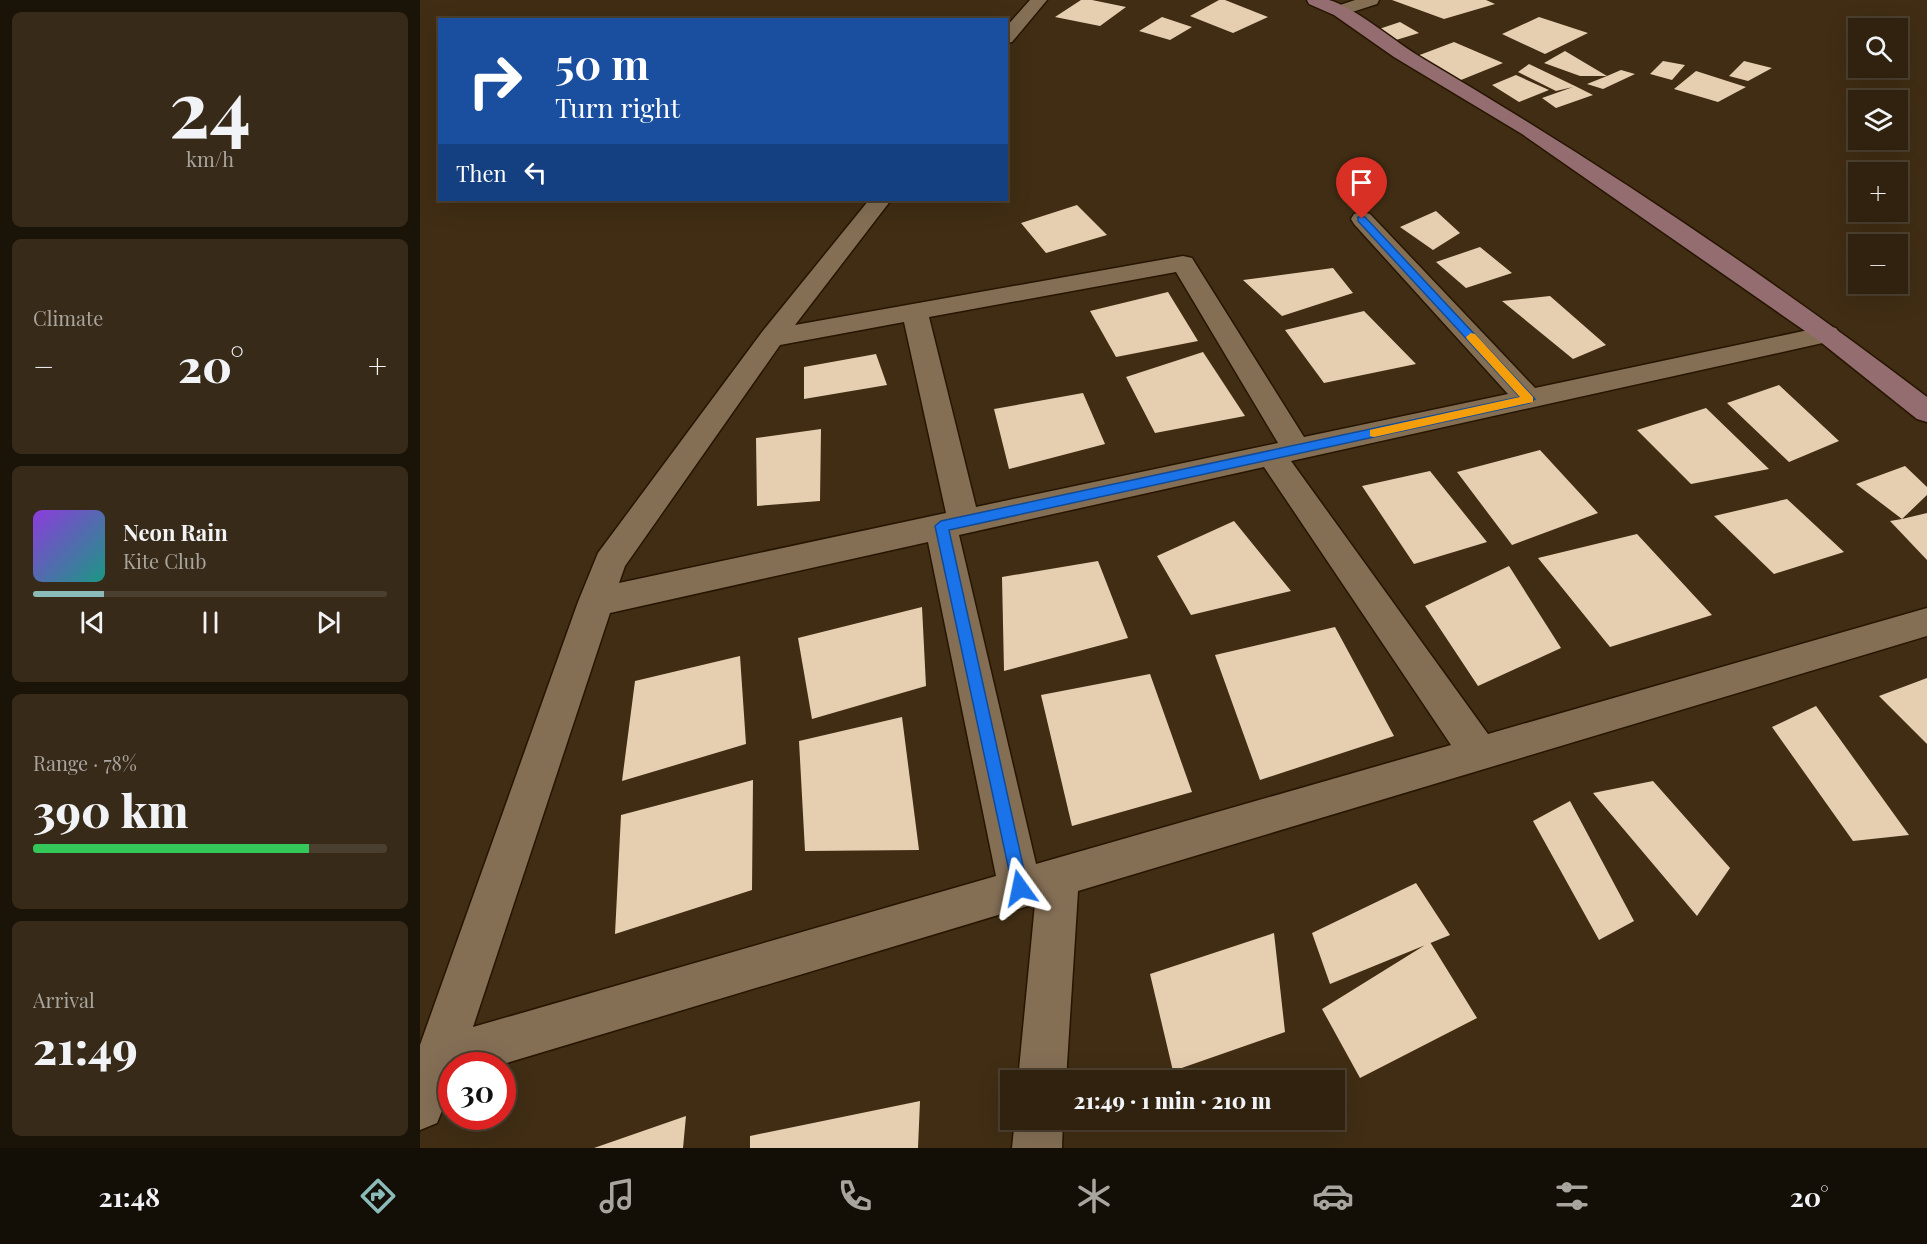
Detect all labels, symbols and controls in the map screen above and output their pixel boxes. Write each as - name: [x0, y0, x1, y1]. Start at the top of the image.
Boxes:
- map controls: [1848, 18, 1908, 294]
- button: search: [1848, 18, 1908, 78]
- text: 50 m: [555, 35, 649, 91]
- icon: right: [456, 42, 534, 120]
- text: 24: [169, 54, 251, 158]
- text: Turn right: [555, 89, 680, 125]
- button: layers: [1848, 90, 1908, 150]
- text: km/h: [186, 145, 234, 172]
- icon: left: [519, 156, 552, 189]
- pin: [1336, 157, 1387, 219]
- text: Then: [456, 158, 507, 188]
- button: +: [1848, 162, 1908, 222]
- icon: arrive: [1345, 166, 1378, 199]
- button: −: [1848, 234, 1908, 294]
- text: Climate: [33, 304, 103, 331]
- text: 20°: [178, 334, 244, 394]
- text: −: [33, 343, 54, 387]
- text: +: [368, 343, 387, 387]
- text: Neon Rain: [123, 517, 228, 547]
- text: Kite Club: [123, 547, 207, 574]
- icon: previous: [76, 606, 109, 639]
- icon: pause: [194, 606, 227, 639]
- icon: next: [312, 606, 345, 639]
- text: Range · 78%: [33, 749, 137, 776]
- text: 390 km: [33, 779, 189, 839]
- position arrow: [988, 856, 1052, 920]
- text: Arrival: [33, 986, 95, 1013]
- text: 21:49: [33, 1016, 138, 1076]
- speed limit sign: 30: [438, 1052, 516, 1130]
- text: 21:49 · 1 min · 210 m: [1074, 1085, 1271, 1115]
- icon: directions: [357, 1175, 399, 1217]
- icon: music: [596, 1175, 638, 1217]
- icon: phone: [834, 1175, 876, 1217]
- icon: climate: [1073, 1175, 1115, 1217]
- icon: car: [1312, 1175, 1354, 1217]
- icon: filters: [1551, 1175, 1593, 1217]
- text: 21:48: [98, 1178, 160, 1214]
- text: 20°: [1790, 1178, 1829, 1214]

